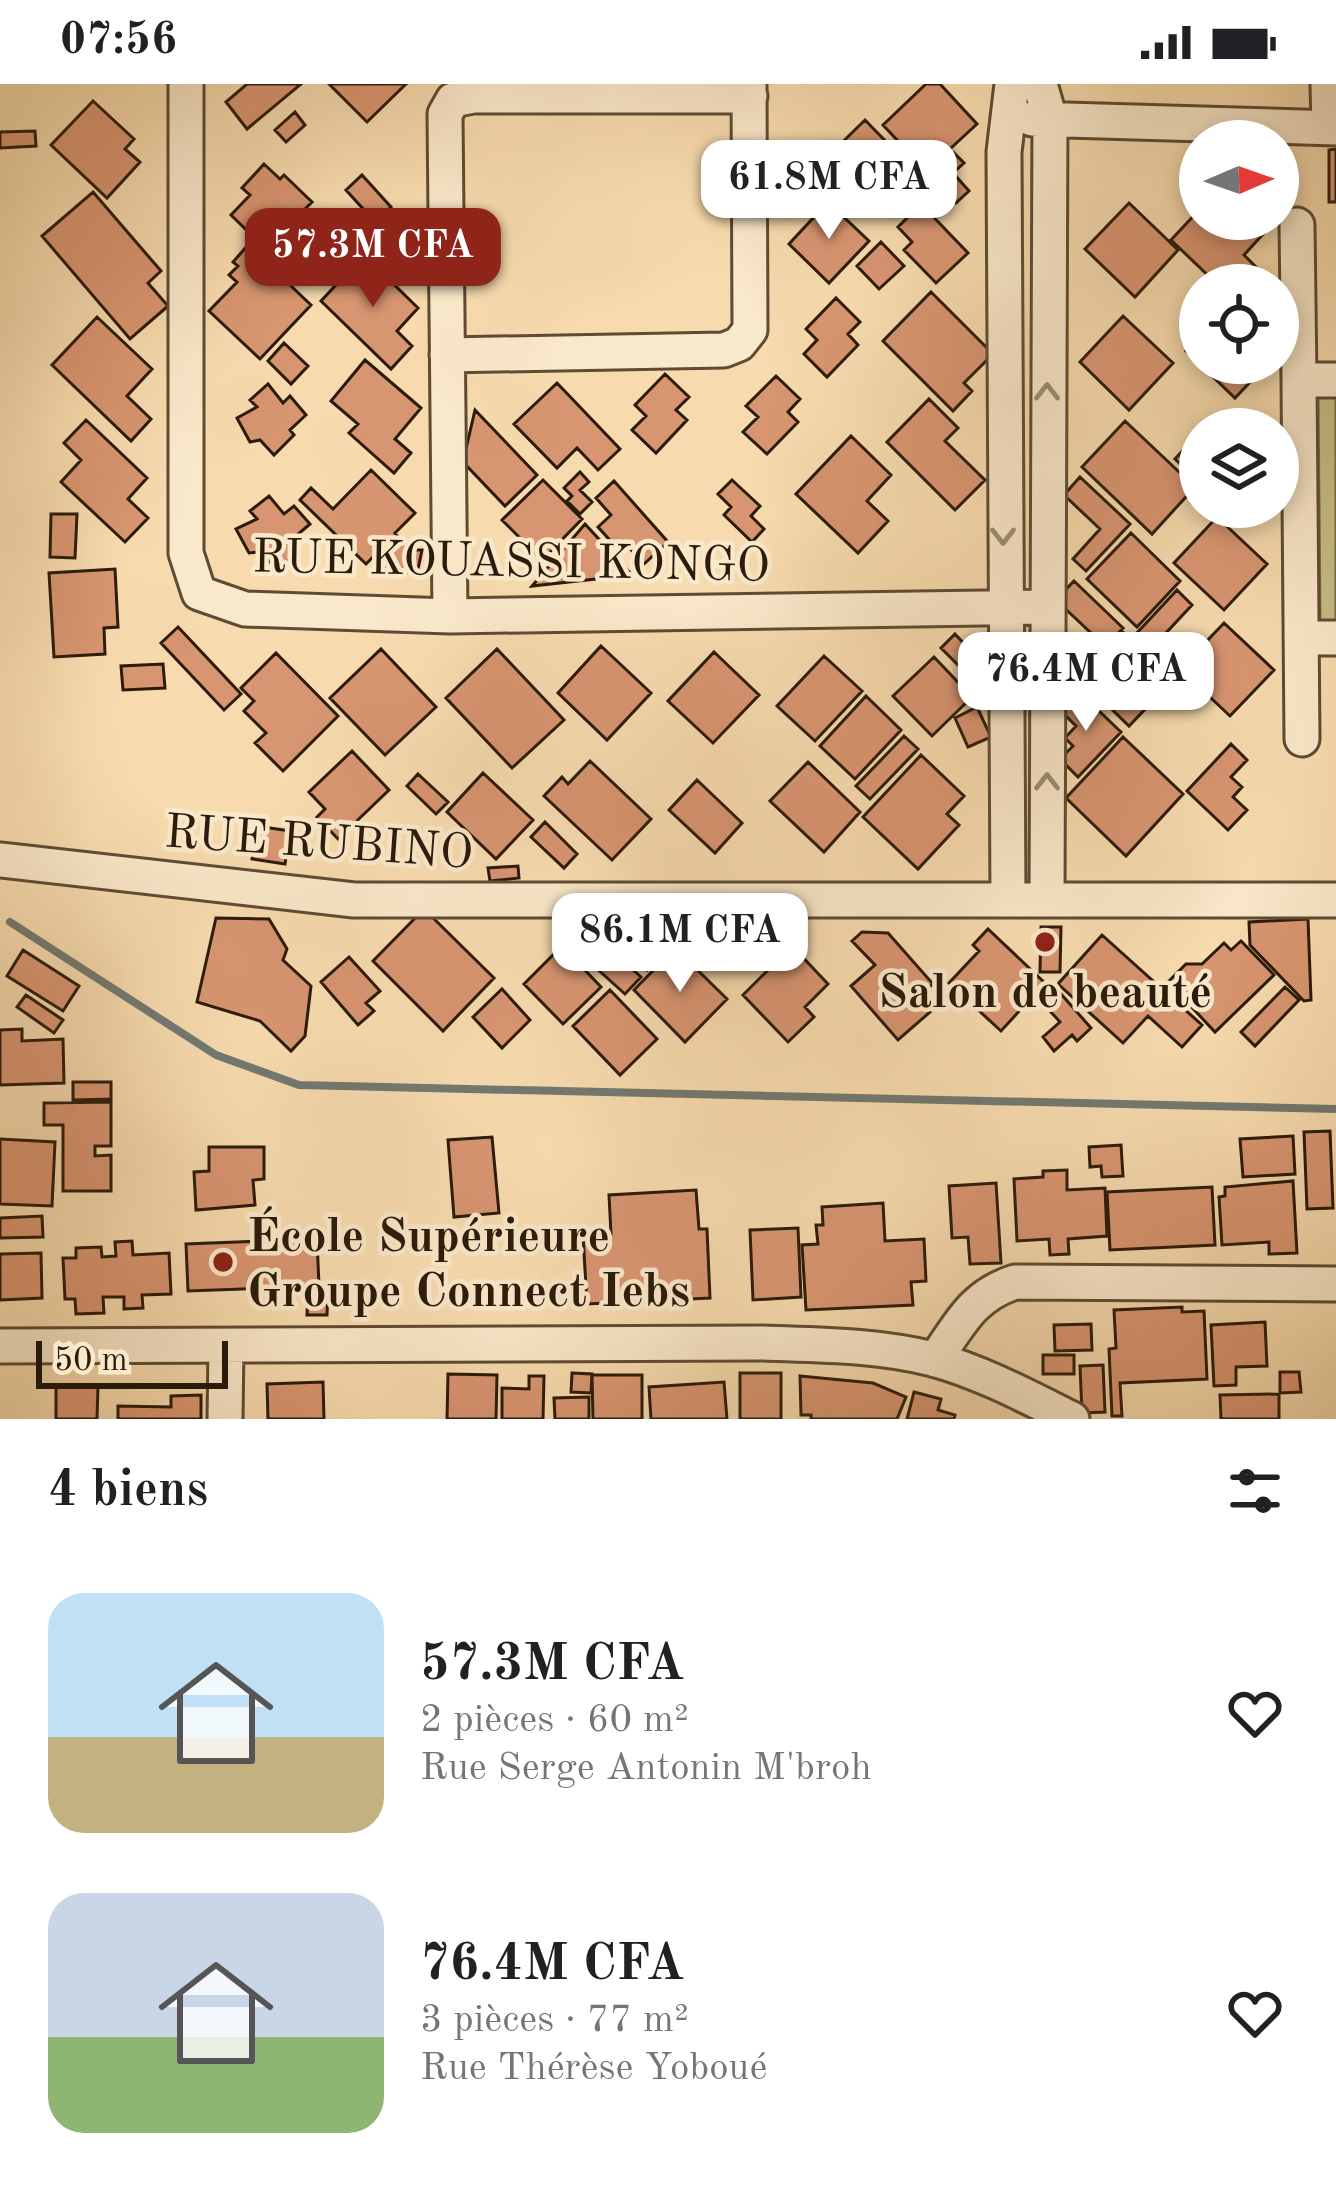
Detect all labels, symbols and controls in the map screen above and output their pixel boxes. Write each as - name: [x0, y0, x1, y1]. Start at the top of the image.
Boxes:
- text: 07:56: [60, 19, 177, 64]
- north arrow: [1179, 120, 1299, 240]
- map controls: [1179, 120, 1299, 528]
- pin: 61.8M CFA: [692, 140, 966, 242]
- text: 61.8M CFA: [728, 159, 930, 198]
- pin: 57.3M CFA: [236, 208, 510, 310]
- text: 57.3M CFA: [272, 227, 474, 266]
- button: locate: [1179, 264, 1299, 384]
- one-way arrow: [1034, 382, 1060, 400]
- button: layers: [1179, 408, 1299, 528]
- one-way arrow: [990, 528, 1016, 546]
- street label: RUE KOUASSI KONGO: [252, 534, 770, 592]
- pin: 76.4M CFA: [949, 632, 1223, 734]
- text: 76.4M CFA: [985, 651, 1187, 690]
- one-way arrow: [1034, 772, 1060, 790]
- street label: RUE RUBINO: [163, 809, 475, 879]
- pin: 86.1M CFA: [543, 893, 817, 995]
- text: 86.1M CFA: [579, 912, 781, 951]
- marker: Salon de beauté: [1032, 929, 1058, 955]
- place label: Salon de beauté: [878, 970, 1212, 1018]
- place label: École Supérieure Groupe Connect Iebs: [247, 1206, 690, 1317]
- marker: École Supérieure Groupe Connect Iebs: [210, 1249, 236, 1275]
- scale bar: [36, 1335, 228, 1388]
- text: 50 m: [54, 1345, 128, 1378]
- icon: filters: [1222, 1458, 1288, 1524]
- text: 4 biens: [48, 1466, 208, 1517]
- text: 57.3M CFA: [420, 1640, 685, 1691]
- icon: home: [144, 1641, 288, 1785]
- icon: heart: [1222, 1680, 1288, 1746]
- text: 2 pièces · 60 m²: [420, 1701, 689, 1740]
- text: Rue Serge Antonin M'broh: [420, 1749, 872, 1788]
- text: 76.4M CFA: [420, 1940, 685, 1991]
- icon: home: [144, 1941, 288, 2085]
- icon: heart: [1222, 1980, 1288, 2046]
- text: 3 pièces · 77 m²: [420, 2001, 689, 2040]
- text: Rue Thérèse Yoboué: [420, 2049, 767, 2088]

